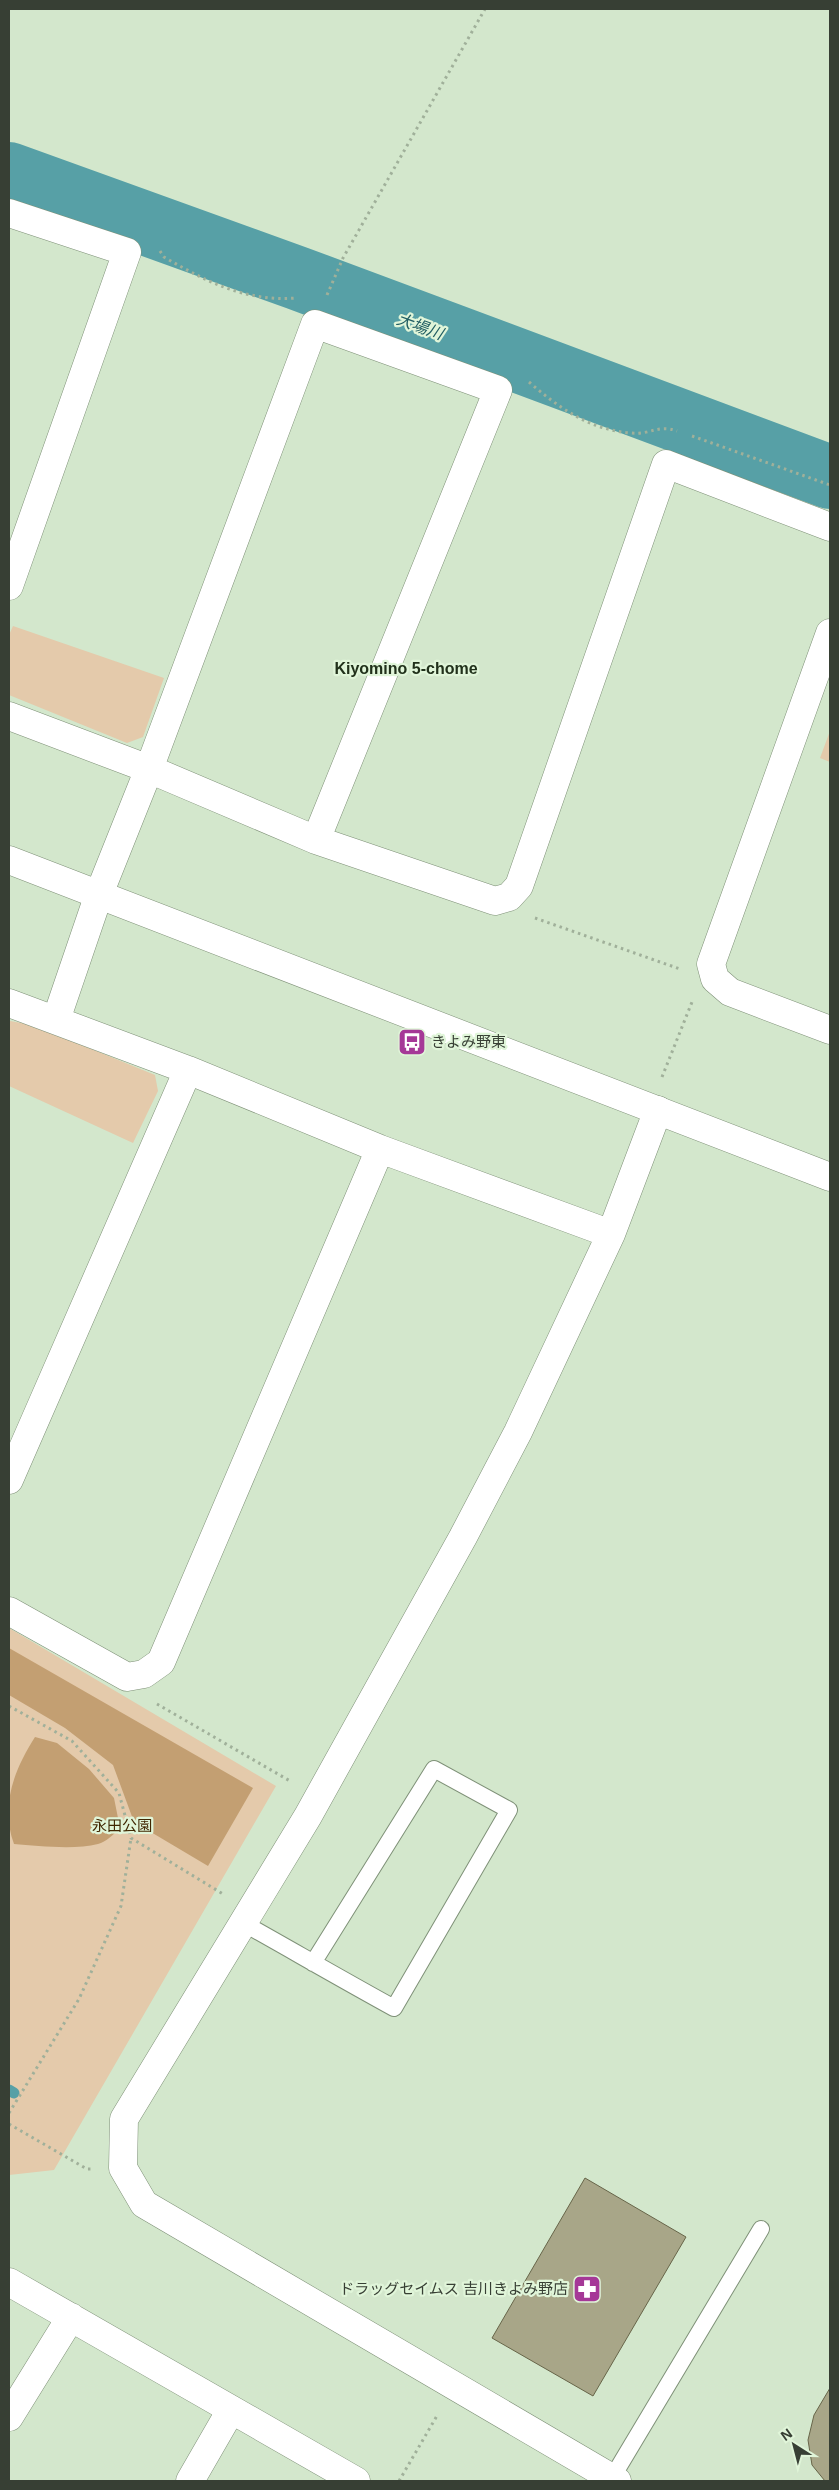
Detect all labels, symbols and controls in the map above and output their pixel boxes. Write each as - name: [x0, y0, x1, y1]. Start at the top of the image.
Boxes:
- water label: 大場川: [394, 310, 447, 343]
- district label: Kiyomino 5-chome: [334, 660, 478, 677]
- bus stop icon: きよみ野東: [397, 1027, 427, 1057]
- place label: きよみ野東: [431, 1033, 506, 1050]
- park label: 永田公園: [92, 1817, 152, 1834]
- pharmacy icon: ドラッグセイムス 吉川きよみ野店: [572, 2274, 602, 2304]
- place label: ドラッグセイムス 吉川きよみ野店: [339, 2280, 568, 2297]
- north arrow: [769, 2420, 819, 2470]
- text: N: [778, 2425, 795, 2444]

